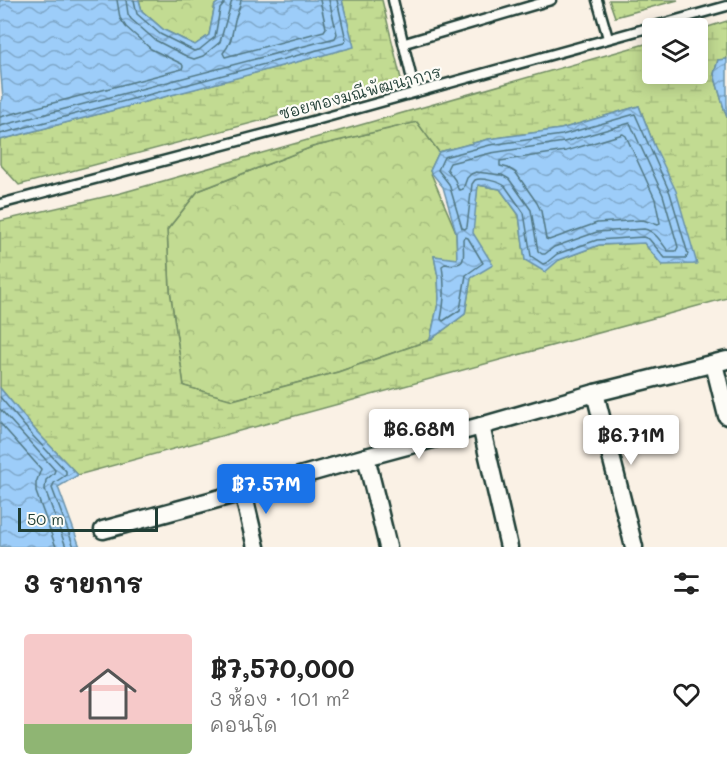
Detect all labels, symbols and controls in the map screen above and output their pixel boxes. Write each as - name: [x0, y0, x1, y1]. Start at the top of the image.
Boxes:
- map controls: [642, 18, 708, 84]
- button: layers: [642, 18, 708, 84]
- street label: ซอยทองมณีพัฒนาการ: [276, 60, 444, 124]
- pin: ฿6.68M: [370, 409, 468, 460]
- text: ฿6.68M: [383, 415, 455, 441]
- pin: ฿6.71M: [582, 415, 680, 466]
- text: ฿6.71M: [597, 421, 665, 447]
- pin: ฿7.57M: [217, 464, 315, 515]
- text: ฿7.57M: [231, 470, 301, 496]
- scale bar: [18, 505, 158, 532]
- text: 50 m: [27, 508, 64, 529]
- text: 3 รายการ: [24, 566, 143, 600]
- icon: filters: [670, 567, 703, 600]
- text: ฿7,570,000: [210, 651, 355, 685]
- icon: home: [72, 658, 144, 730]
- icon: heart: [670, 678, 703, 711]
- text: 3 ห้อง · 101 m²: [210, 685, 349, 711]
- text: คอนโด: [210, 711, 278, 737]

